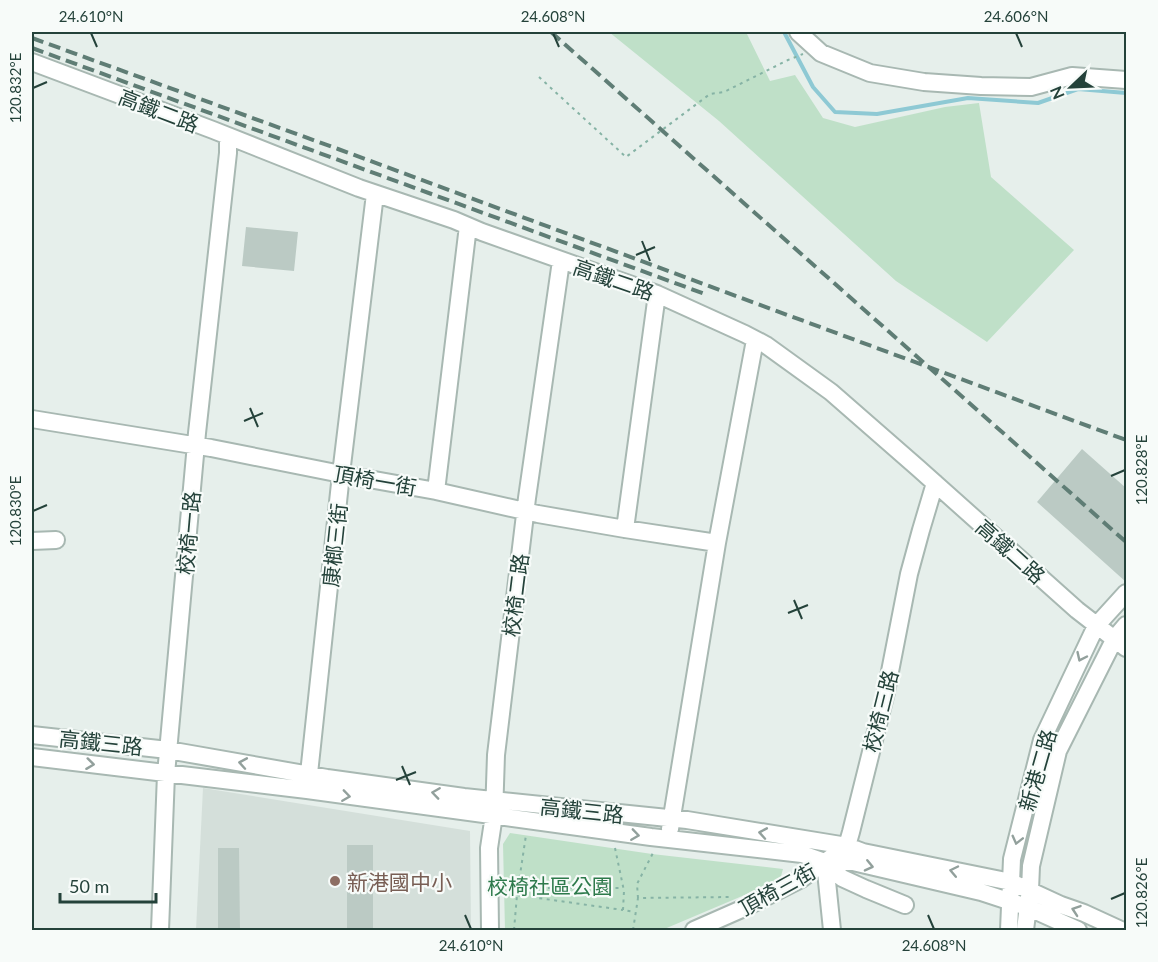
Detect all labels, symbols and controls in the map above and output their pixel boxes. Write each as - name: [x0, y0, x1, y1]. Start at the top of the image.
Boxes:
- text: 24.610°N: [59, 7, 123, 25]
- text: 24.608°N: [521, 7, 585, 25]
- text: 24.606°N: [984, 7, 1048, 25]
- text: 120.832°E: [6, 53, 24, 123]
- north arrow: [1041, 57, 1101, 117]
- street label: 高鐵二路: [115, 83, 203, 137]
- text: N: [1046, 84, 1068, 102]
- street label: 高鐵二路: [570, 254, 658, 304]
- text: 120.828°E: [1132, 435, 1150, 505]
- street label: 頂椅一街: [331, 460, 419, 500]
- text: 120.830°E: [6, 476, 24, 546]
- street label: 校椅一路: [172, 490, 204, 576]
- street label: 康榔三街: [317, 502, 351, 588]
- street label: 高鐵二路: [971, 514, 1051, 588]
- street label: 校椅二路: [497, 552, 533, 638]
- one-way arrow: [1076, 651, 1088, 662]
- street label: 校椅三路: [858, 667, 902, 755]
- street label: 高鐵三路: [58, 725, 144, 759]
- street label: 新港二路: [1013, 726, 1061, 814]
- one-way arrow: [85, 757, 94, 770]
- one-way arrow: [239, 757, 249, 770]
- one-way arrow: [431, 787, 441, 799]
- one-way arrow: [341, 789, 350, 801]
- street label: 高鐵三路: [539, 793, 625, 827]
- one-way arrow: [758, 827, 767, 839]
- one-way arrow: [631, 828, 640, 840]
- one-way arrow: [1012, 835, 1024, 845]
- street label: 頂椅三街: [734, 858, 820, 920]
- text: 120.826°E: [1132, 858, 1150, 928]
- one-way arrow: [864, 859, 874, 872]
- one-way arrow: [949, 865, 959, 878]
- scale bar: [60, 866, 156, 904]
- place label: 新港國中小: [347, 869, 452, 894]
- park label: 校椅社區公園: [487, 873, 613, 898]
- marker: 新港國中小: [328, 874, 342, 888]
- text: 50 m: [69, 875, 109, 897]
- one-way arrow: [1071, 904, 1082, 917]
- text: 24.610°N: [439, 936, 503, 954]
- text: 24.608°N: [902, 936, 966, 954]

